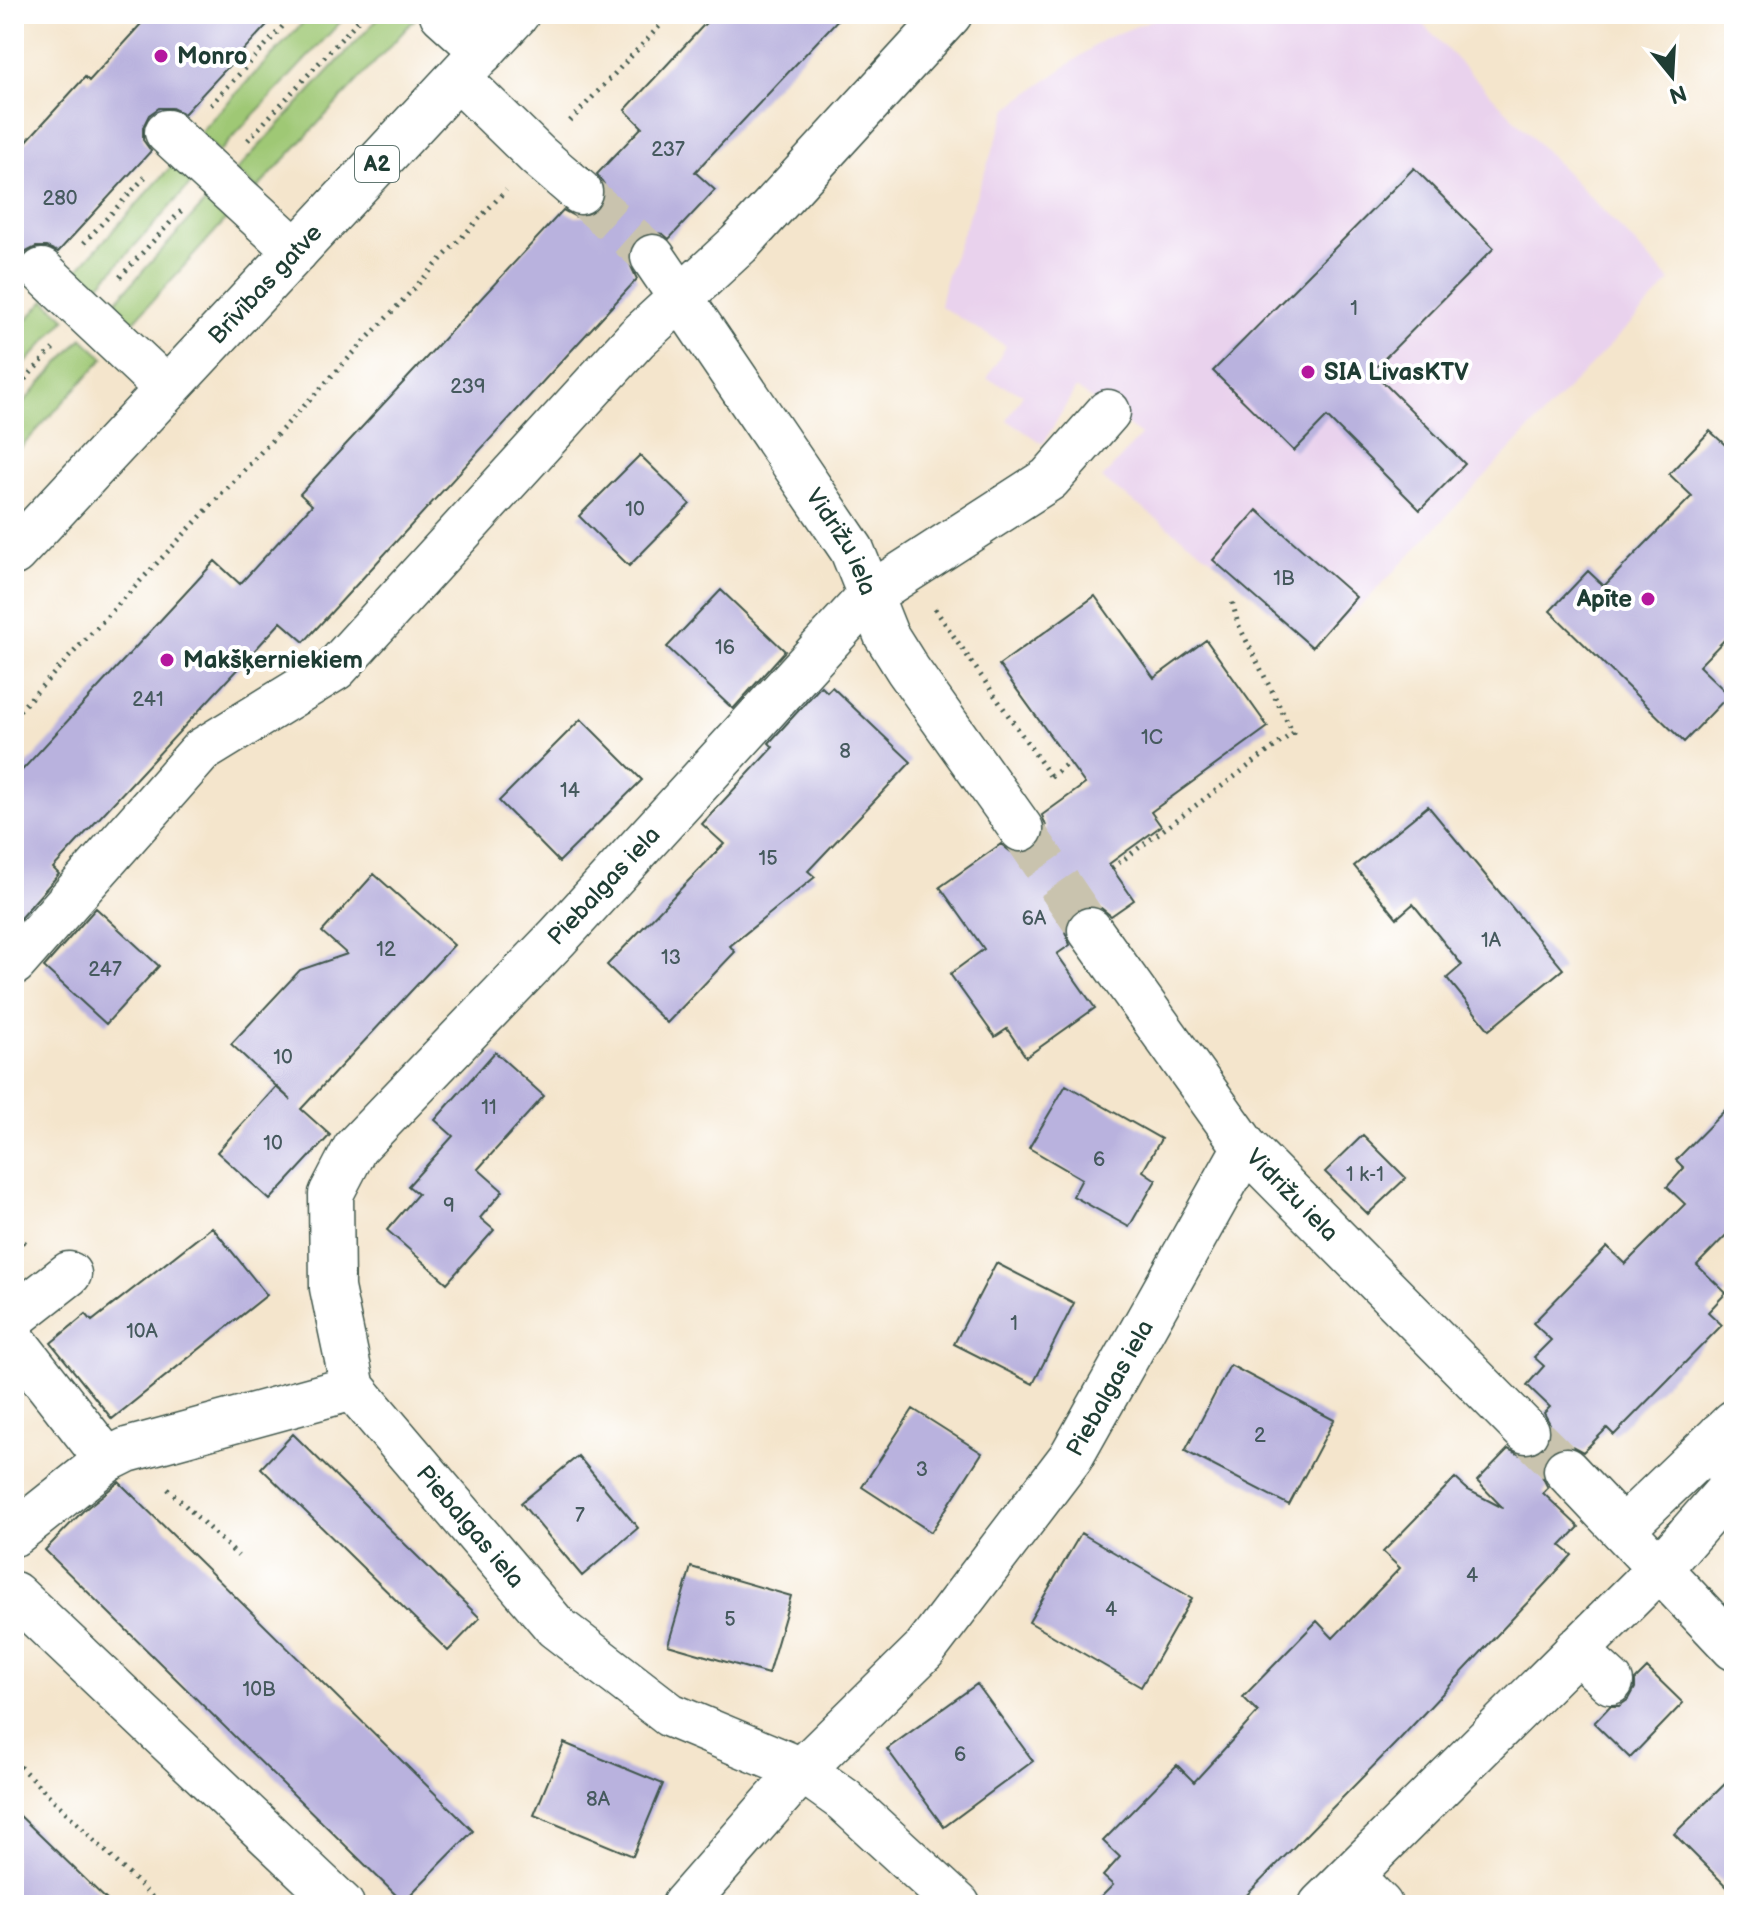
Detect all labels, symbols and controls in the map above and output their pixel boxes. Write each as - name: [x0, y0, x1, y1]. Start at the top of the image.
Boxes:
- north arrow: [1632, 36, 1712, 116]
- place label: Monro: [177, 42, 247, 71]
- marker: Monro: [152, 47, 170, 65]
- text: N: [1666, 78, 1690, 109]
- house number: 237: [651, 138, 685, 162]
- road number: A2: [355, 146, 399, 182]
- house number: 280: [42, 187, 78, 211]
- street label: Brīvības gatve: [202, 218, 328, 350]
- house number: 1: [1350, 297, 1358, 321]
- place label: SIA LivasKTV: [1324, 358, 1469, 387]
- marker: SIA LivasKTV: [1299, 363, 1317, 381]
- house number: 239: [450, 375, 486, 399]
- street label: Vidrižu iela: [800, 483, 883, 599]
- house number: 10: [625, 498, 645, 522]
- house number: 1B: [1273, 567, 1295, 591]
- place label: Apīte: [1576, 585, 1632, 614]
- marker: Apīte: [1639, 590, 1657, 608]
- house number: 16: [715, 636, 735, 660]
- place label: Makšķerniekiem: [183, 646, 363, 675]
- marker: Makšķerniekiem: [158, 651, 176, 669]
- house number: 241: [132, 688, 164, 712]
- house number: 1C: [1141, 726, 1163, 750]
- house number: 8: [839, 740, 851, 764]
- house number: 14: [560, 779, 580, 803]
- street label: Piebalgas iela: [542, 821, 666, 951]
- house number: 15: [758, 847, 778, 871]
- house number: 6A: [1022, 907, 1047, 931]
- house number: 1A: [1481, 929, 1502, 953]
- house number: 12: [376, 938, 396, 962]
- house number: 13: [661, 946, 681, 970]
- house number: 247: [88, 958, 122, 982]
- house number: 10: [273, 1046, 293, 1070]
- house number: 11: [481, 1096, 497, 1120]
- house number: 10: [263, 1132, 283, 1156]
- street label: Vidrižu iela: [1240, 1142, 1345, 1247]
- house number: 6: [1093, 1148, 1105, 1172]
- house number: 1 k-1: [1346, 1163, 1384, 1187]
- house number: 9: [443, 1194, 455, 1218]
- house number: 1: [1010, 1312, 1018, 1336]
- street label: Piebalgas iela: [1060, 1315, 1160, 1461]
- house number: 10A: [126, 1320, 159, 1344]
- house number: 2: [1254, 1424, 1266, 1448]
- house number: 3: [916, 1458, 928, 1482]
- street label: Piebalgas iela: [410, 1459, 531, 1594]
- house number: 7: [575, 1504, 585, 1528]
- house number: 4: [1466, 1564, 1478, 1588]
- house number: 4: [1105, 1598, 1117, 1622]
- house number: 5: [724, 1608, 736, 1632]
- house number: 10B: [242, 1678, 276, 1702]
- house number: 6: [954, 1743, 966, 1767]
- house number: 8A: [586, 1788, 611, 1812]

